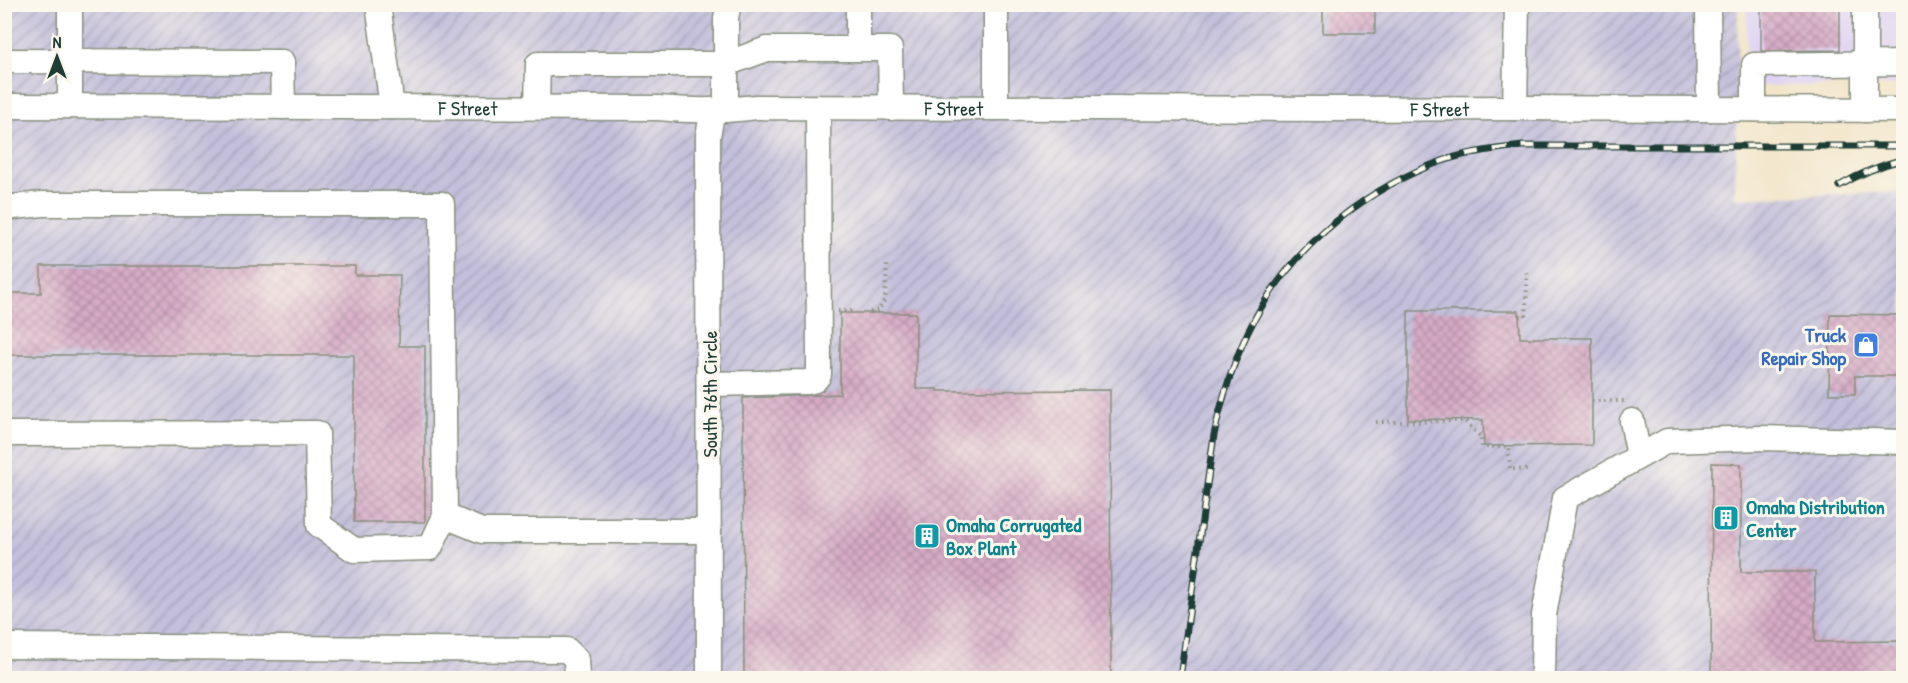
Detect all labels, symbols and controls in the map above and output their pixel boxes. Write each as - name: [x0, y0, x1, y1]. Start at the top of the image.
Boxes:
- north arrow: [27, 27, 87, 87]
- text: N: [53, 31, 62, 53]
- street label: F Street: [438, 94, 499, 121]
- street label: F Street: [923, 94, 984, 121]
- street label: F Street: [1409, 95, 1470, 122]
- place label: Truck Repair Shop: [1762, 321, 1847, 372]
- street label: South 76th Circle: [696, 330, 723, 458]
- shop icon: Truck Repair Shop: [1851, 330, 1881, 360]
- place label: Omaha Distribution Center: [1746, 493, 1885, 543]
- building icon: Omaha Distribution Center: [1711, 503, 1741, 533]
- place label: Omaha Corrugated Box Plant: [946, 511, 1081, 561]
- building icon: Omaha Corrugated Box Plant: [912, 521, 942, 551]

